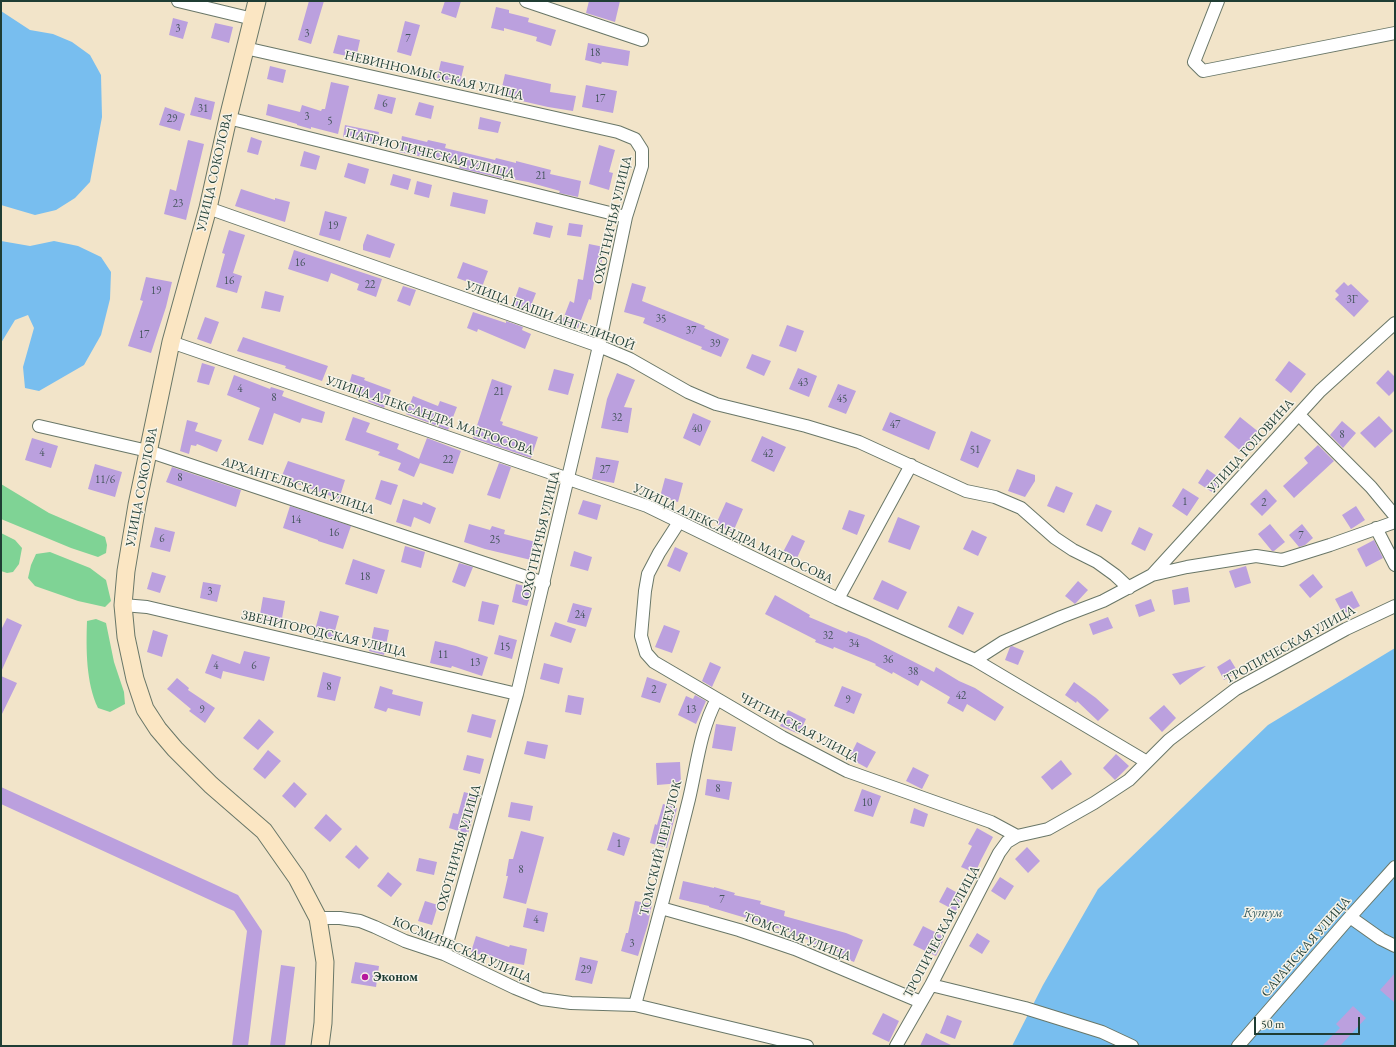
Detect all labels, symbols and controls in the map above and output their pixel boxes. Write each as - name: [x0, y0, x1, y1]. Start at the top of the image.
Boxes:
- house number: 3: [175, 22, 181, 36]
- house number: 3: [304, 27, 310, 41]
- house number: 7: [405, 32, 411, 46]
- house number: 18: [590, 46, 600, 60]
- street label: НЕВИННОМЫССКАЯ УЛИЦА: [343, 48, 525, 104]
- house number: 17: [595, 92, 605, 106]
- house number: 6: [382, 97, 388, 111]
- house number: 31: [198, 102, 208, 116]
- house number: 3: [304, 110, 310, 124]
- street label: УЛИЦА СОКОЛОВА: [194, 111, 236, 233]
- house number: 29: [167, 112, 177, 126]
- house number: 5: [327, 114, 333, 128]
- street label: ПАТРИОТИЧЕСКАЯ УЛИЦА: [344, 125, 516, 183]
- street label: ОХОТНИЧЬЯ УЛИЦА: [591, 154, 635, 286]
- house number: 21: [536, 169, 546, 183]
- house number: 23: [173, 197, 183, 211]
- house number: 19: [328, 219, 338, 233]
- house number: 16: [295, 256, 305, 270]
- house number: 16: [224, 274, 234, 288]
- house number: 22: [365, 278, 375, 292]
- street label: УЛИЦА ПАШИ АНГЕЛИНОЙ: [463, 278, 637, 354]
- house number: 19: [151, 284, 161, 298]
- house number: 3Г: [1347, 293, 1357, 307]
- house number: 35: [656, 312, 666, 326]
- house number: 37: [686, 324, 696, 338]
- house number: 17: [139, 328, 149, 342]
- house number: 39: [710, 337, 720, 351]
- street label: УЛИЦА АЛЕКСАНДРА МАТРОСОВА: [324, 373, 536, 459]
- house number: 43: [798, 376, 808, 390]
- house number: 4: [237, 382, 243, 396]
- house number: 21: [494, 385, 504, 399]
- house number: 8: [271, 391, 277, 405]
- house number: 45: [837, 392, 847, 406]
- street label: УЛИЦА ГОЛОВИНА: [1205, 396, 1297, 496]
- house number: 32: [612, 411, 622, 425]
- house number: 47: [890, 418, 900, 432]
- house number: 40: [692, 422, 702, 436]
- street label: УЛИЦА СОКОЛОВА: [123, 426, 161, 548]
- house number: 8: [1339, 428, 1345, 442]
- house number: 51: [970, 443, 980, 457]
- house number: 4: [39, 446, 45, 460]
- house number: 42: [763, 447, 773, 461]
- house number: 22: [443, 453, 453, 467]
- street label: АРХАНГЕЛЬСКАЯ УЛИЦА: [220, 454, 376, 518]
- house number: 27: [600, 463, 610, 477]
- street label: ОХОТНИЧЬЯ УЛИЦА: [519, 469, 563, 601]
- house number: 8: [177, 471, 183, 485]
- house number: 11/6: [95, 473, 115, 487]
- street label: УЛИЦА АЛЕКСАНДРА МАТРОСОВА: [631, 481, 835, 587]
- house number: 1: [1182, 495, 1188, 509]
- house number: 2: [1261, 496, 1267, 510]
- house number: 14: [291, 513, 301, 527]
- house number: 16: [329, 526, 339, 540]
- house number: 7: [1298, 529, 1304, 543]
- house number: 6: [159, 532, 165, 546]
- house number: 25: [490, 533, 500, 547]
- house number: 18: [360, 570, 370, 584]
- house number: 3: [207, 585, 213, 599]
- street label: ТРОПИЧЕСКАЯ УЛИЦА: [1222, 602, 1358, 688]
- street label: ЗВЕНИГОРОДСКАЯ УЛИЦА: [240, 607, 408, 661]
- house number: 24: [575, 608, 585, 622]
- house number: 32: [823, 629, 833, 643]
- house number: 34: [849, 637, 859, 651]
- house number: 15: [500, 640, 510, 654]
- house number: 11: [438, 648, 448, 662]
- house number: 36: [883, 653, 893, 667]
- house number: 13: [470, 656, 480, 670]
- house number: 4: [213, 659, 219, 673]
- house number: 6: [251, 659, 257, 673]
- house number: 38: [908, 665, 918, 679]
- house number: 8: [326, 680, 332, 694]
- house number: 2: [651, 683, 657, 697]
- house number: 42: [956, 689, 966, 703]
- street label: ЧИТИНСКАЯ УЛИЦА: [737, 690, 861, 766]
- house number: 9: [845, 693, 851, 707]
- house number: 9: [199, 703, 205, 717]
- house number: 13: [686, 703, 696, 717]
- street label: ТОМСКИЙ ПЕРЕУЛОК: [637, 779, 685, 917]
- house number: 8: [715, 782, 721, 796]
- street label: ОХОТНИЧЬЯ УЛИЦА: [433, 783, 485, 913]
- house number: 10: [862, 796, 872, 810]
- house number: 1: [616, 837, 622, 851]
- house number: 8: [518, 863, 524, 877]
- street label: ТРОПИЧЕСКАЯ УЛИЦА: [901, 863, 983, 1001]
- house number: 7: [719, 893, 725, 907]
- street label: САРАНСКАЯ УЛИЦА: [1258, 894, 1354, 1000]
- water label: Кутум: [1243, 905, 1283, 921]
- street label: ТОМСКАЯ УЛИЦА: [741, 909, 853, 965]
- house number: 4: [533, 913, 539, 927]
- street label: КОСМИЧЕСКАЯ УЛИЦА: [390, 914, 534, 986]
- house number: 3: [629, 937, 635, 951]
- house number: 29: [581, 963, 591, 977]
- place label: Эконом: [373, 969, 418, 985]
- marker: Эконом: [360, 972, 370, 982]
- scale bar: [1256, 1009, 1362, 1035]
- text: 50 m: [1261, 1016, 1284, 1032]

